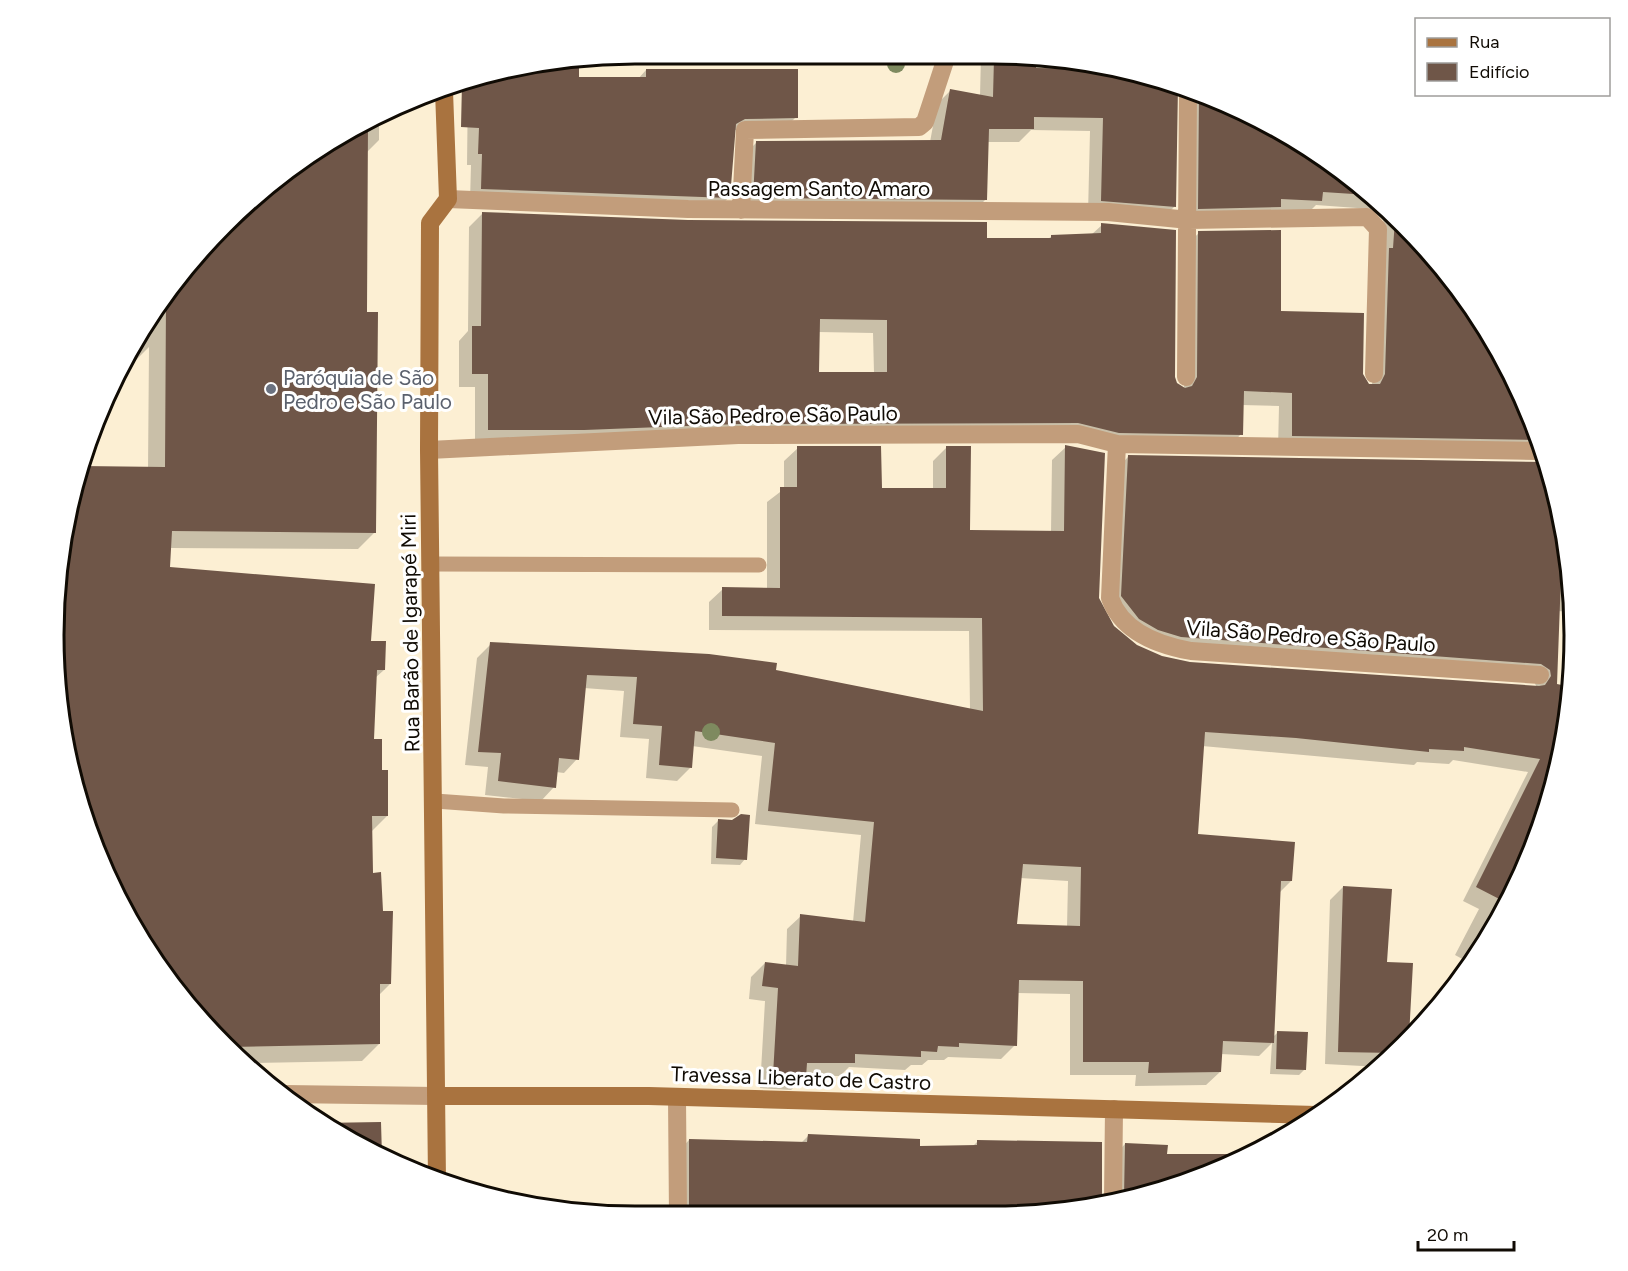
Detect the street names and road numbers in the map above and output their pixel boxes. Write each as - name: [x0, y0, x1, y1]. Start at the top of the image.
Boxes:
- street label: Passagem Santo Amaro: [708, 176, 930, 201]
- street label: Vila São Pedro e São Paulo: [648, 400, 898, 430]
- street label: Rua Barão de Igarapé Miri: [395, 513, 425, 753]
- street label: Vila São Pedro e São Paulo: [1186, 615, 1436, 657]
- street label: Travessa Liberato de Castro: [670, 1061, 932, 1095]

